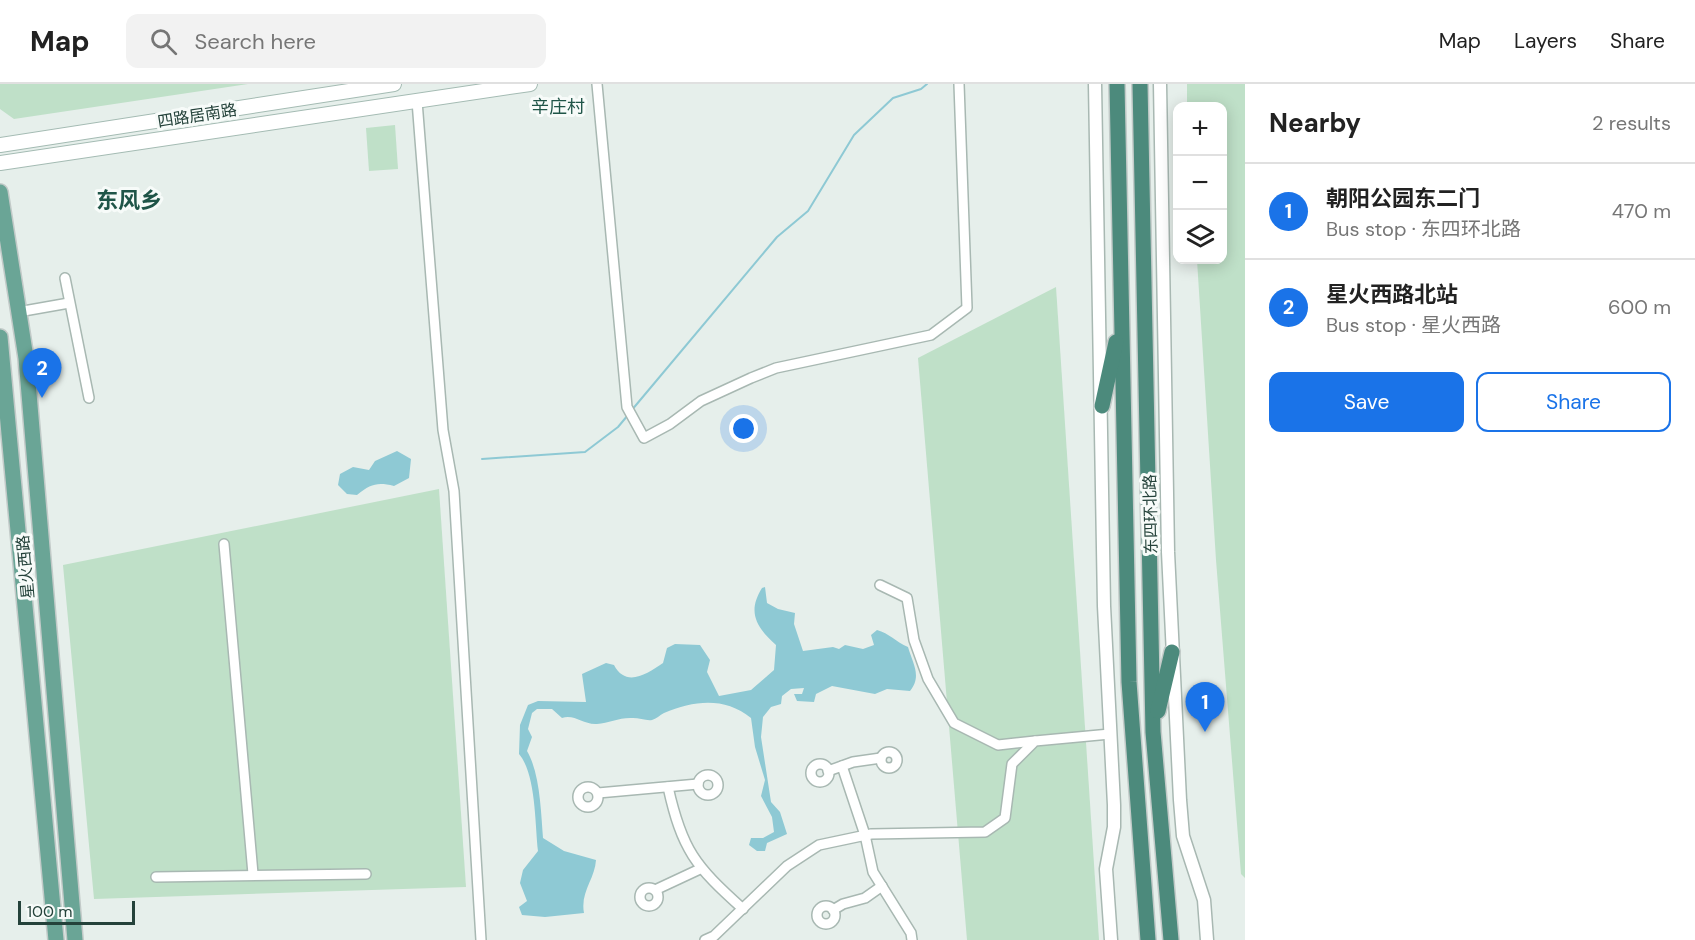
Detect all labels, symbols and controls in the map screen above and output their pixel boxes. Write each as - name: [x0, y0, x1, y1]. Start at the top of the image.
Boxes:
- search box: [126, 14, 546, 68]
- text: Map: [30, 23, 90, 60]
- icon: search: [147, 25, 180, 58]
- text: Search here: [195, 27, 316, 56]
- text: Map: [1439, 27, 1481, 55]
- text: Layers: [1514, 27, 1577, 55]
- text: Share: [1610, 27, 1665, 55]
- district label: 辛庄村: [531, 95, 585, 119]
- street label: 四路居南路: [156, 99, 238, 132]
- map controls: [1173, 102, 1227, 264]
- button: +: [1173, 102, 1227, 156]
- text: Nearby: [1269, 106, 1361, 140]
- text: 2 results: [1592, 110, 1671, 136]
- button: −: [1173, 156, 1227, 210]
- text: 朝阳公园东二门: [1326, 184, 1480, 213]
- district label: 东风乡: [96, 186, 162, 215]
- text: 1: [1285, 198, 1292, 224]
- text: 470 m: [1612, 198, 1671, 224]
- button: layers: [1173, 210, 1227, 264]
- text: Bus stop · 东四环北路: [1326, 216, 1521, 242]
- text: 星火西路北站: [1326, 280, 1458, 309]
- text: 2: [1283, 294, 1294, 320]
- text: 600 m: [1608, 294, 1671, 320]
- text: Bus stop · 星火西路: [1326, 312, 1501, 338]
- pin: 2: [22, 348, 62, 398]
- button: Save: [1269, 372, 1464, 432]
- button: Share: [1476, 372, 1671, 432]
- your location: [729, 414, 758, 443]
- street label: 东四环北路: [1139, 474, 1162, 554]
- street label: 星火西路: [12, 534, 39, 600]
- pin: 1: [1186, 682, 1224, 732]
- scale bar: [18, 898, 135, 926]
- text: 100 m: [27, 901, 72, 922]

